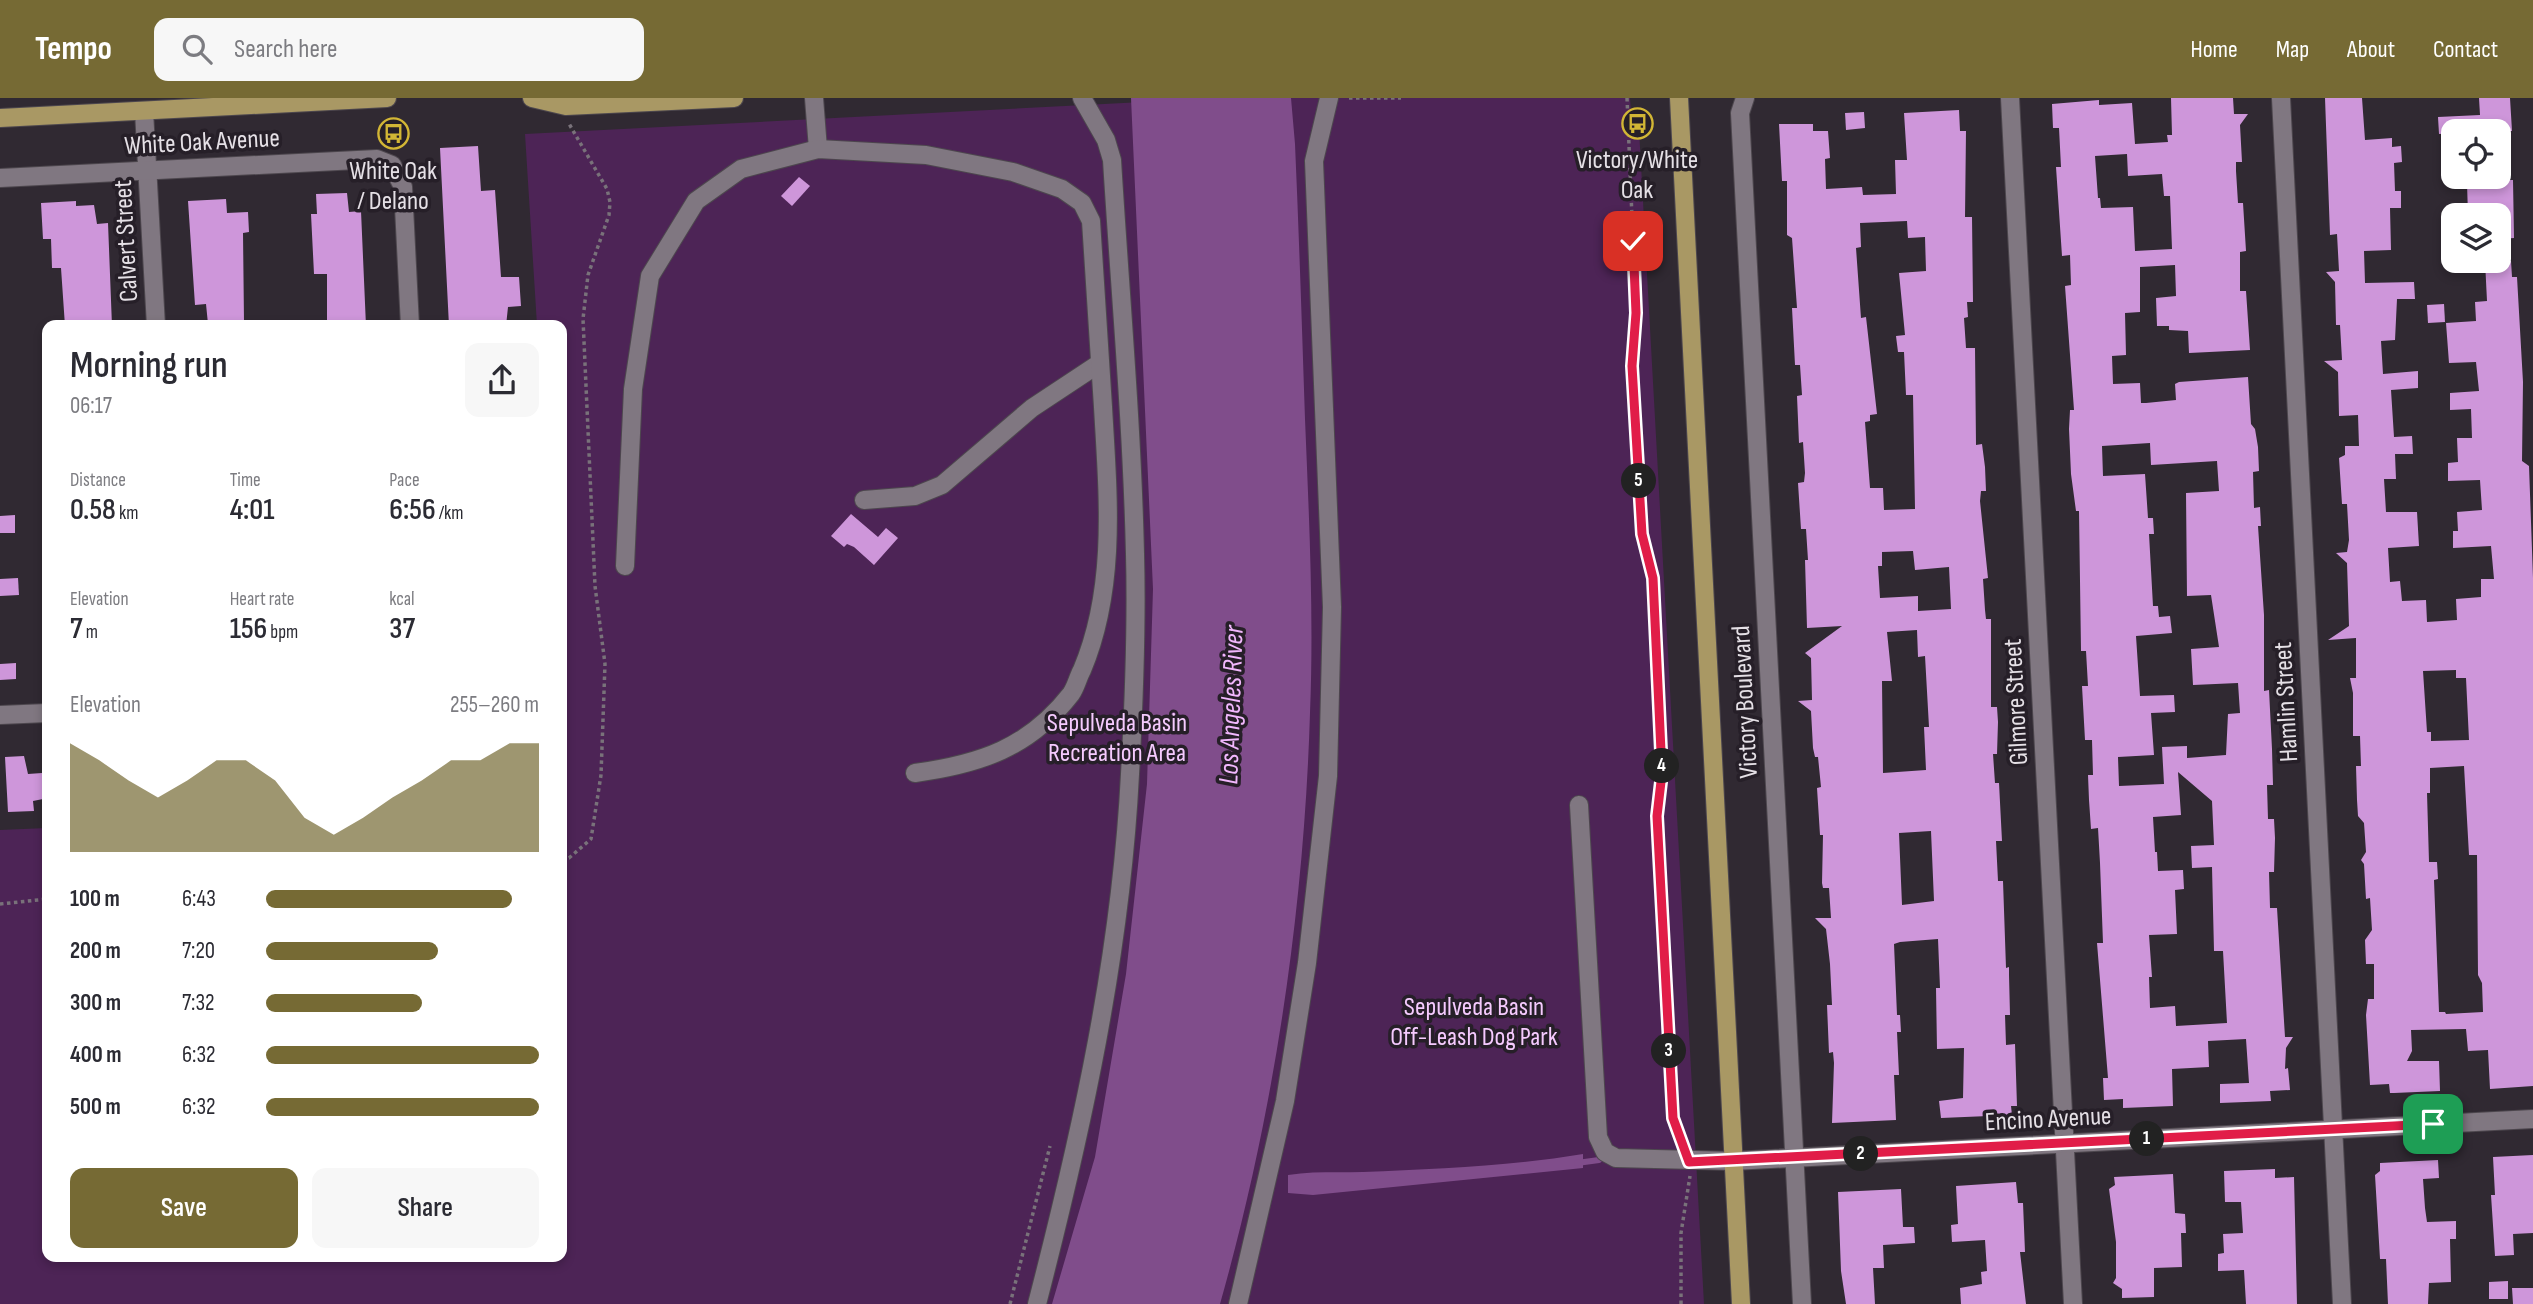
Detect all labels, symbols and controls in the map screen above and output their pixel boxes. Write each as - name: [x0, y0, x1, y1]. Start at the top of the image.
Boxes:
- search box: [154, 18, 644, 81]
- text: Tempo: [35, 29, 112, 69]
- icon: search: [178, 30, 216, 68]
- text: Search here: [234, 34, 337, 65]
- text: Home: [2190, 35, 2238, 64]
- text: Map: [2276, 35, 2309, 64]
- text: About: [2347, 35, 2395, 64]
- text: Contact: [2433, 35, 2498, 64]
- bus stop icon: Victory/White Oak: [1620, 107, 1654, 141]
- bus stop icon: White Oak / Delano: [376, 117, 410, 151]
- map controls: [2441, 119, 2511, 273]
- button: locate: [2441, 119, 2511, 189]
- street label: White Oak Avenue: [124, 123, 281, 162]
- place label: Victory/White Oak: [1576, 145, 1698, 206]
- place label: White Oak / Delano: [349, 156, 437, 217]
- street label: Calvert Street: [108, 179, 145, 303]
- button: layers: [2441, 203, 2511, 273]
- pin: [1603, 211, 1663, 271]
- icon: check: [1614, 222, 1652, 260]
- text: Morning run: [70, 343, 228, 388]
- button: share: [465, 343, 539, 417]
- text: 06:17: [70, 392, 112, 420]
- pin: 5: [1622, 464, 1656, 498]
- text: Distance: [70, 469, 126, 492]
- text: Time: [230, 469, 261, 492]
- text: Pace: [389, 469, 420, 492]
- text: 5: [1634, 469, 1643, 492]
- text: 0.58: [70, 492, 116, 528]
- text: 4:01: [230, 492, 274, 528]
- text: 6:56: [389, 492, 436, 528]
- text: km: [116, 502, 138, 525]
- text: /km: [436, 502, 463, 525]
- text: Elevation: [70, 588, 129, 611]
- text: Heart rate: [230, 588, 295, 611]
- text: kcal: [389, 588, 414, 611]
- text: 7: [70, 611, 83, 647]
- text: 156: [230, 611, 267, 647]
- text: 37: [389, 611, 415, 647]
- text: m: [83, 621, 98, 644]
- text: bpm: [267, 621, 298, 644]
- water label: Los Angeles River: [1212, 624, 1251, 785]
- street label: Victory Boulevard: [1726, 625, 1765, 779]
- street label: Gilmore Street: [1998, 638, 2035, 766]
- street label: Hamlin Street: [2268, 641, 2305, 763]
- text: Elevation: [70, 691, 141, 719]
- text: 255–260 m: [450, 691, 539, 719]
- park label: Sepulveda Basin Recreation Area: [1047, 708, 1187, 769]
- pin: 4: [1644, 748, 1680, 784]
- text: 4: [1657, 754, 1666, 777]
- text: 100 m: [70, 885, 120, 913]
- text: 6:43: [182, 885, 216, 913]
- text: 200 m: [70, 937, 121, 965]
- text: 7:20: [182, 937, 215, 965]
- text: 300 m: [70, 989, 121, 1017]
- text: 7:32: [182, 989, 215, 1017]
- park label: Sepulveda Basin Off-Leash Dog Park: [1390, 992, 1558, 1053]
- pin: 3: [1652, 1034, 1686, 1068]
- text: 3: [1664, 1039, 1673, 1062]
- text: 400 m: [70, 1041, 121, 1069]
- text: 6:32: [182, 1041, 216, 1069]
- text: 500 m: [70, 1093, 121, 1121]
- text: 6:32: [182, 1093, 216, 1121]
- pin: [2403, 1094, 2463, 1154]
- street label: Encino Avenue: [1984, 1101, 2112, 1138]
- icon: arrive: [2414, 1105, 2452, 1143]
- pin: 1: [2130, 1122, 2164, 1156]
- text: 1: [2143, 1127, 2150, 1150]
- pin: 2: [1843, 1136, 1878, 1172]
- text: 2: [1856, 1142, 1865, 1165]
- button: Save: [70, 1168, 298, 1248]
- button: Share: [312, 1168, 539, 1248]

